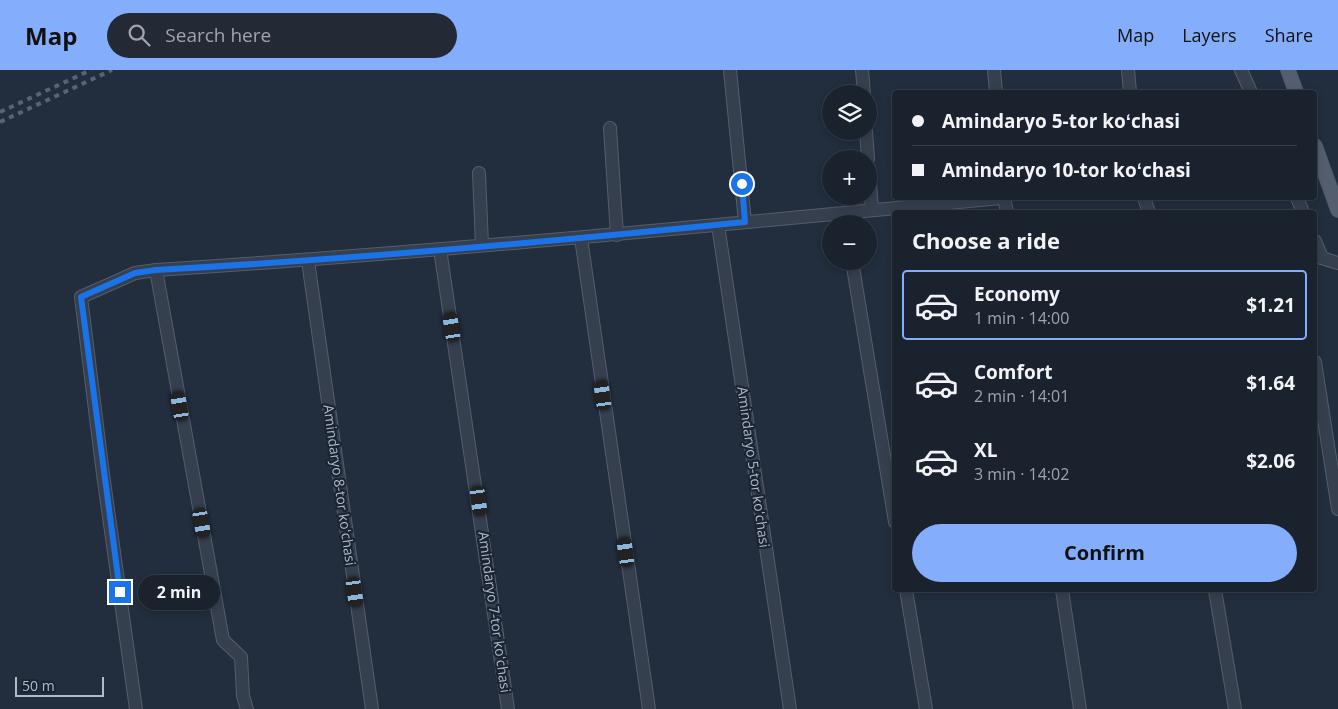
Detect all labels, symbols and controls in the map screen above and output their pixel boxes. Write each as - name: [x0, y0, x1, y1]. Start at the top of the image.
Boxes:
- search box: [107, 13, 457, 58]
- text: Map: [25, 19, 77, 52]
- icon: search: [125, 21, 153, 49]
- text: Search here: [165, 22, 271, 48]
- text: Map: [1117, 23, 1154, 47]
- text: Layers: [1182, 23, 1237, 47]
- text: Share: [1265, 23, 1313, 47]
- map controls: [822, 85, 877, 270]
- button: layers: [822, 85, 877, 140]
- text: Amindaryo 5-tor koʻchasi: [942, 108, 1180, 134]
- button: +: [822, 150, 877, 205]
- text: Amindaryo 10-tor koʻchasi: [942, 157, 1191, 183]
- route start: [731, 173, 753, 195]
- button: −: [822, 215, 877, 270]
- text: Choose a ride: [912, 225, 1060, 255]
- text: Economy: [974, 281, 1060, 307]
- icon: car: [914, 283, 959, 328]
- text: $1.21: [1246, 292, 1295, 318]
- text: 1 min · 14:00: [974, 307, 1069, 329]
- car: [442, 311, 461, 343]
- text: Comfort: [974, 359, 1053, 385]
- icon: car: [914, 361, 959, 406]
- text: $1.64: [1246, 370, 1295, 396]
- car: [593, 379, 612, 411]
- street label: Amindaryo 5-tor koʻchasi: [733, 385, 775, 549]
- text: 2 min · 14:01: [974, 385, 1069, 407]
- car: [170, 390, 189, 422]
- street label: Amindaryo 8-tor koʻchasi: [319, 403, 361, 567]
- text: XL: [974, 437, 997, 463]
- icon: car: [914, 439, 959, 484]
- text: $2.06: [1246, 448, 1295, 474]
- text: 3 min · 14:02: [974, 463, 1069, 485]
- car: [469, 485, 488, 517]
- car: [192, 507, 211, 539]
- button: Confirm: [912, 524, 1297, 582]
- street label: Amindaryo 7-tor koʻchasi: [474, 530, 516, 694]
- car: [616, 536, 635, 568]
- callout: 2 min: [138, 574, 220, 610]
- car: [345, 576, 364, 608]
- route end: [109, 581, 131, 603]
- text: 2 min: [157, 581, 201, 603]
- scale bar: [15, 674, 104, 697]
- text: 50 m: [22, 676, 55, 695]

